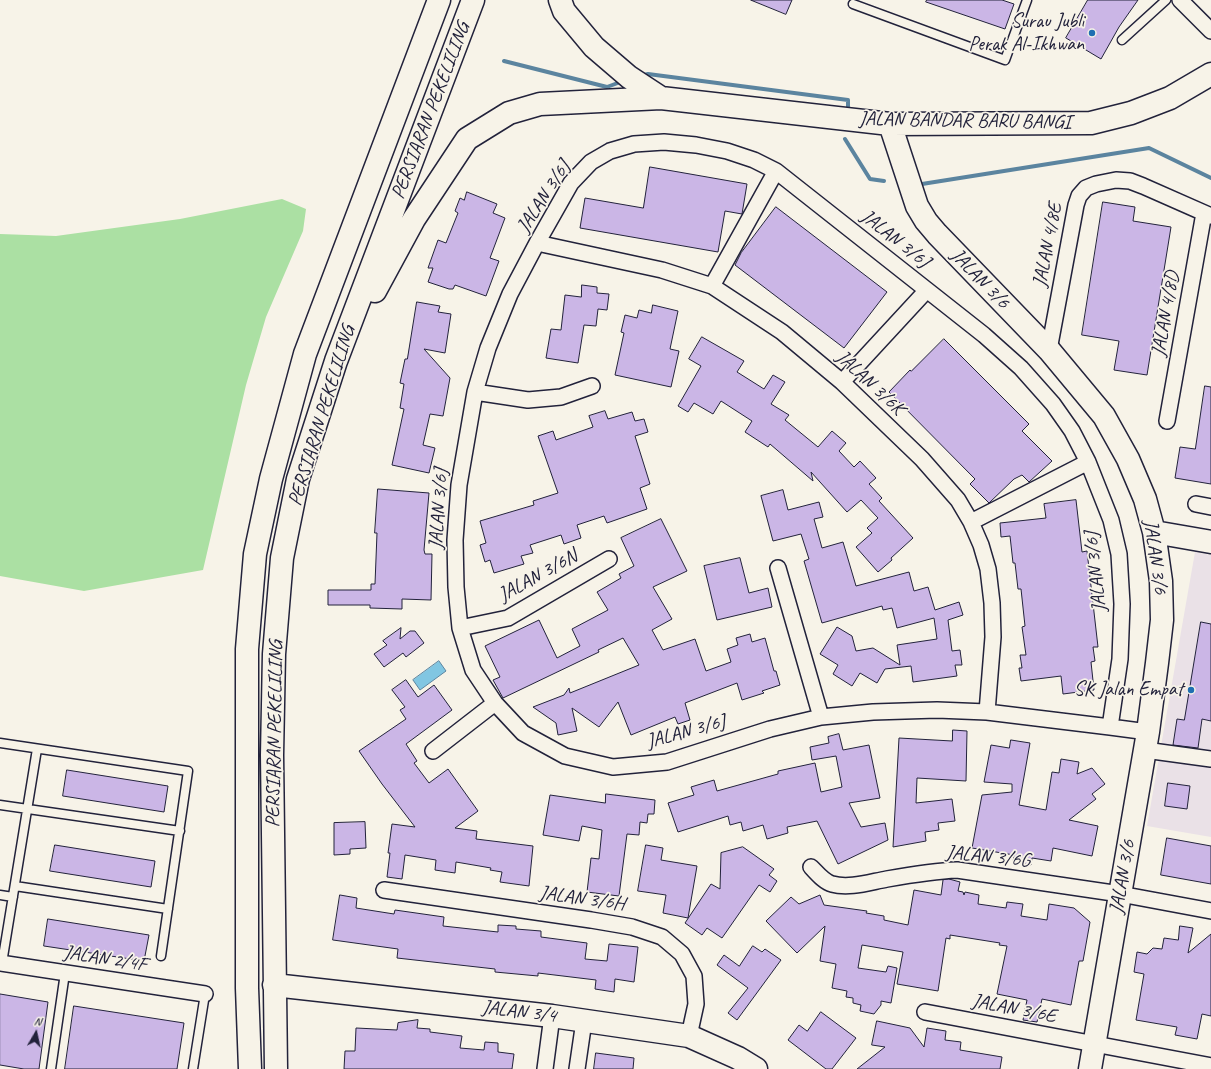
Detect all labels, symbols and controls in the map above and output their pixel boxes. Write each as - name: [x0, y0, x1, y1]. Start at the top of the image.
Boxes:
- place label: Surau Jubli Perak Al-Ikhwan: [968, 10, 1084, 57]
- street label: PERSIARAN PEKELILING: [386, 20, 476, 202]
- marker: Surau Jubli Perak Al-Ikhwan: [1087, 28, 1097, 38]
- street label: JALAN BANDAR BARU BANGI: [859, 107, 1071, 135]
- street label: JALAN 3/6J: [512, 157, 576, 237]
- street label: JALAN 4/8E: [1028, 201, 1068, 289]
- street label: JALAN 3/6J: [856, 205, 934, 273]
- street label: JALAN 3/6: [945, 244, 1015, 314]
- street label: JALAN 4/8D: [1147, 270, 1185, 358]
- street label: PERSIARAN PEKELILING: [283, 323, 361, 509]
- street label: JALAN 3/6K: [831, 345, 909, 421]
- street label: JALAN 3/6J: [424, 468, 454, 550]
- street label: JALAN 3/6: [1138, 518, 1172, 596]
- street label: JALAN 3/6J: [1080, 531, 1112, 613]
- street label: JALAN 3/6N: [494, 545, 582, 607]
- street label: PERSIARAN PEKELILING: [261, 640, 289, 828]
- place label: SK Jalan Empat: [1074, 678, 1183, 702]
- marker: SK Jalan Empat: [1186, 685, 1196, 695]
- street label: JALAN 3/6J: [644, 710, 728, 754]
- street label: JALAN 3/6: [1105, 838, 1141, 916]
- street label: JALAN 3/6G: [945, 841, 1031, 873]
- street label: JALAN 3/6H: [538, 881, 626, 917]
- street label: JALAN 2/4F: [62, 941, 148, 977]
- street label: JALAN 3/6E: [970, 989, 1058, 1029]
- street label: JALAN 3/4: [481, 996, 557, 1028]
- north arrow: [16, 1013, 56, 1053]
- text: N: [33, 1014, 42, 1029]

